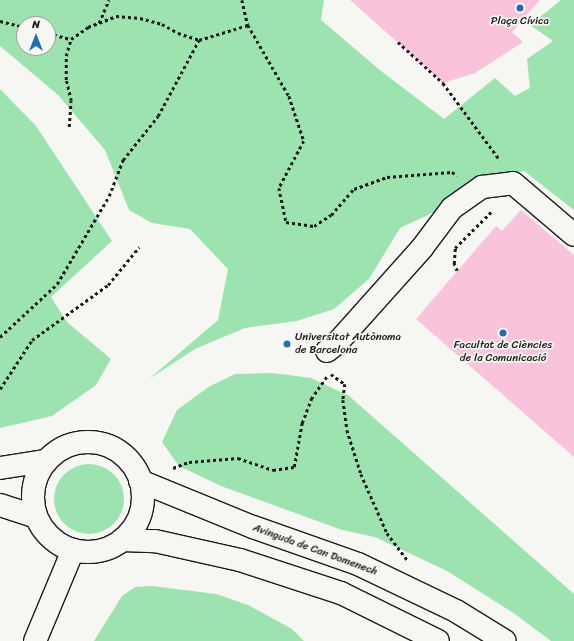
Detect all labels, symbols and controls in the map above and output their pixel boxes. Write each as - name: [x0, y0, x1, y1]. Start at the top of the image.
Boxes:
- marker: Plaça Cívica: [515, 3, 525, 13]
- place label: Plaça Cívica: [491, 14, 549, 28]
- text: N: [32, 15, 40, 34]
- north arrow: [16, 16, 56, 56]
- marker: Facultat de Ciències de la Comunicació: [498, 328, 508, 338]
- place label: Universitat Autònoma de Barcelona: [295, 331, 401, 357]
- marker: Universitat Autònoma de Barcelona: [282, 339, 292, 349]
- place label: Facultat de Ciències de la Comunicació: [454, 339, 552, 365]
- street label: Avinguda de Can Domenech: [251, 521, 379, 579]

